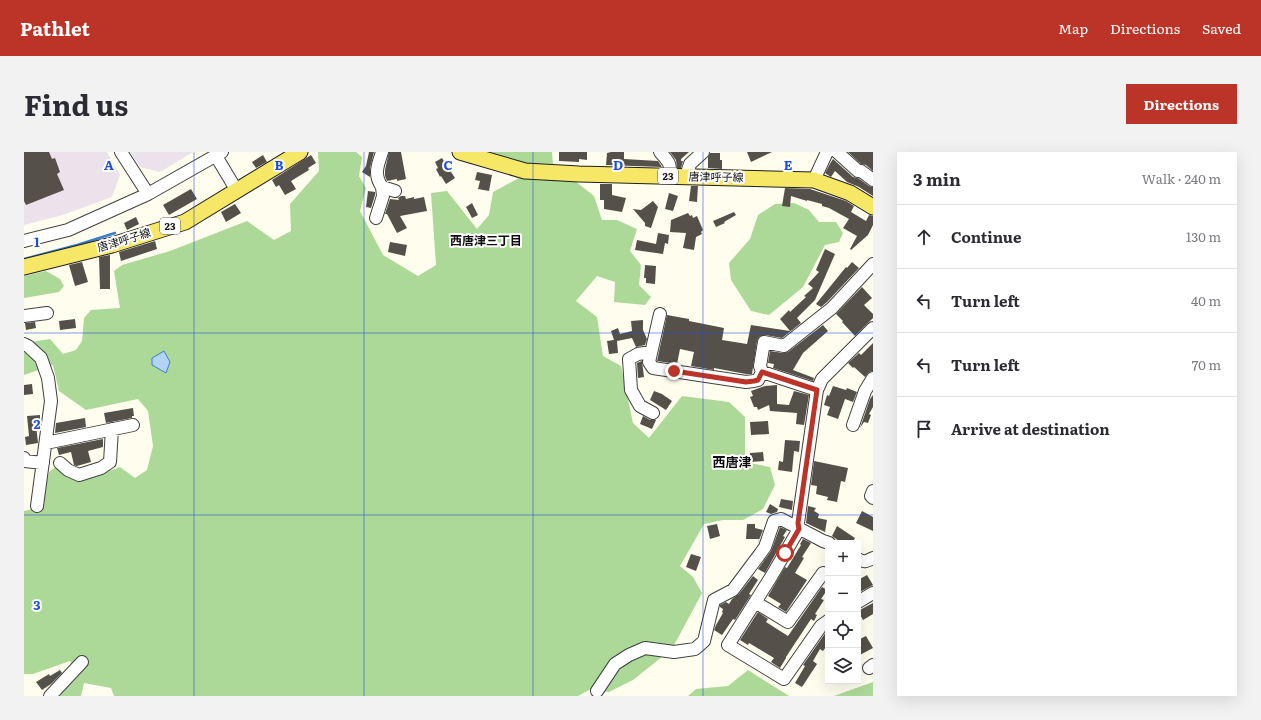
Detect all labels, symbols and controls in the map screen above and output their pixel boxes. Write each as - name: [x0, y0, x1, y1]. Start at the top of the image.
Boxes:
- text: Pathlet: [20, 14, 90, 42]
- text: Map: [1058, 18, 1088, 38]
- text: Directions: [1110, 18, 1180, 38]
- text: Saved: [1202, 18, 1241, 38]
- text: Find us: [24, 83, 128, 125]
- button: Directions: [1126, 84, 1237, 124]
- text: A: [104, 155, 114, 174]
- text: B: [275, 155, 284, 174]
- text: C: [443, 155, 453, 174]
- text: D: [613, 155, 623, 174]
- text: E: [784, 155, 793, 174]
- text: 3 min: [913, 166, 961, 191]
- road number: 23: [658, 168, 678, 184]
- street label: 唐津呼子線: [688, 168, 744, 184]
- text: Walk · 240 m: [1142, 169, 1221, 188]
- road number: 23: [160, 218, 180, 234]
- street label: 唐津呼子線: [95, 223, 152, 255]
- text: Continue: [951, 225, 1021, 248]
- icon: ahead: [913, 226, 935, 248]
- text: 130 m: [1186, 227, 1221, 246]
- district label: 西唐津三丁目: [450, 231, 522, 249]
- text: 1: [34, 232, 40, 251]
- text: Turn left: [951, 289, 1020, 312]
- icon: left: [913, 290, 935, 312]
- text: 40 m: [1191, 291, 1221, 310]
- text: Turn left: [951, 353, 1020, 376]
- icon: left: [913, 354, 935, 376]
- text: 70 m: [1192, 355, 1221, 374]
- route end: [665, 362, 683, 380]
- text: 2: [34, 414, 41, 433]
- text: Arrive at destination: [951, 417, 1110, 440]
- icon: arrive: [913, 418, 935, 440]
- district label: 西唐津: [712, 452, 752, 471]
- map controls: [825, 540, 861, 684]
- button: +: [825, 540, 861, 576]
- route start: [776, 544, 794, 562]
- button: −: [825, 576, 861, 612]
- text: 3: [33, 595, 41, 614]
- button: locate: [825, 612, 861, 648]
- button: layers: [825, 648, 861, 684]

